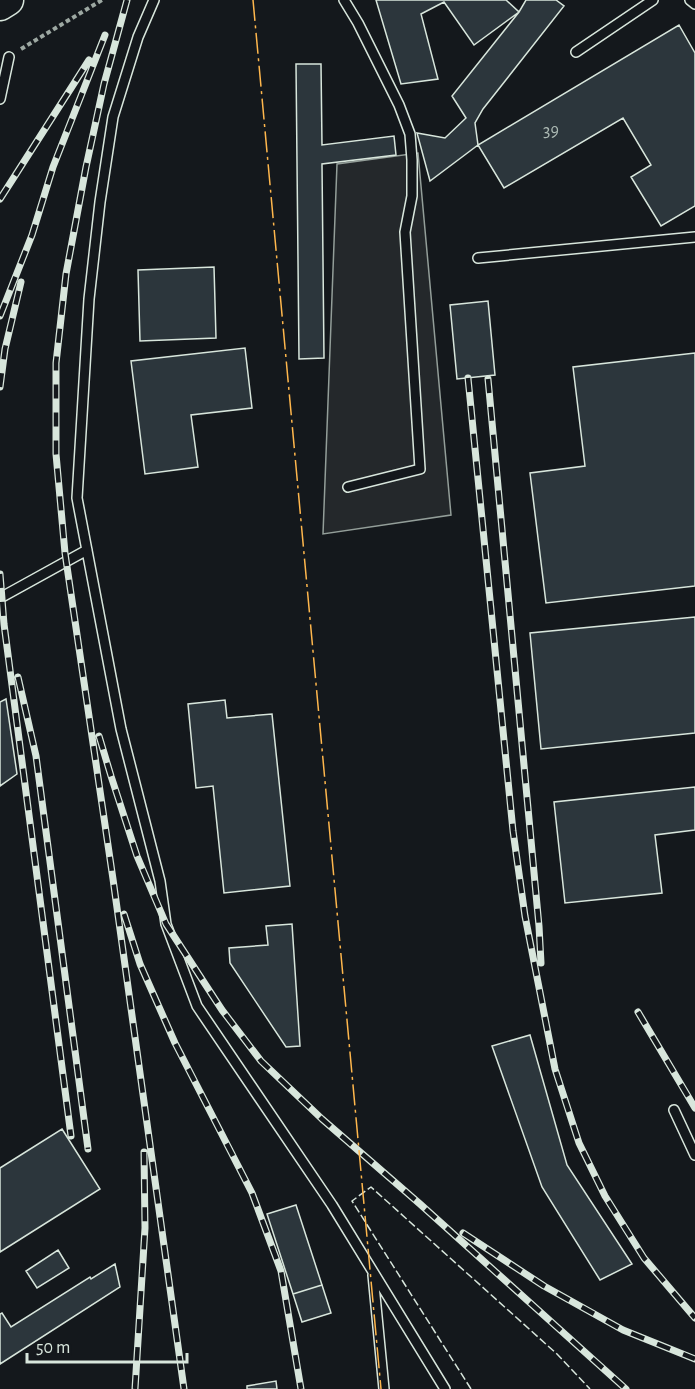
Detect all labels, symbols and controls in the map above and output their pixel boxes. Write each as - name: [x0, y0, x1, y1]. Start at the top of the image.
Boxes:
- house number: 39: [543, 122, 559, 140]
- scale bar: [27, 1326, 188, 1364]
- text: 50 m: [36, 1339, 70, 1357]

